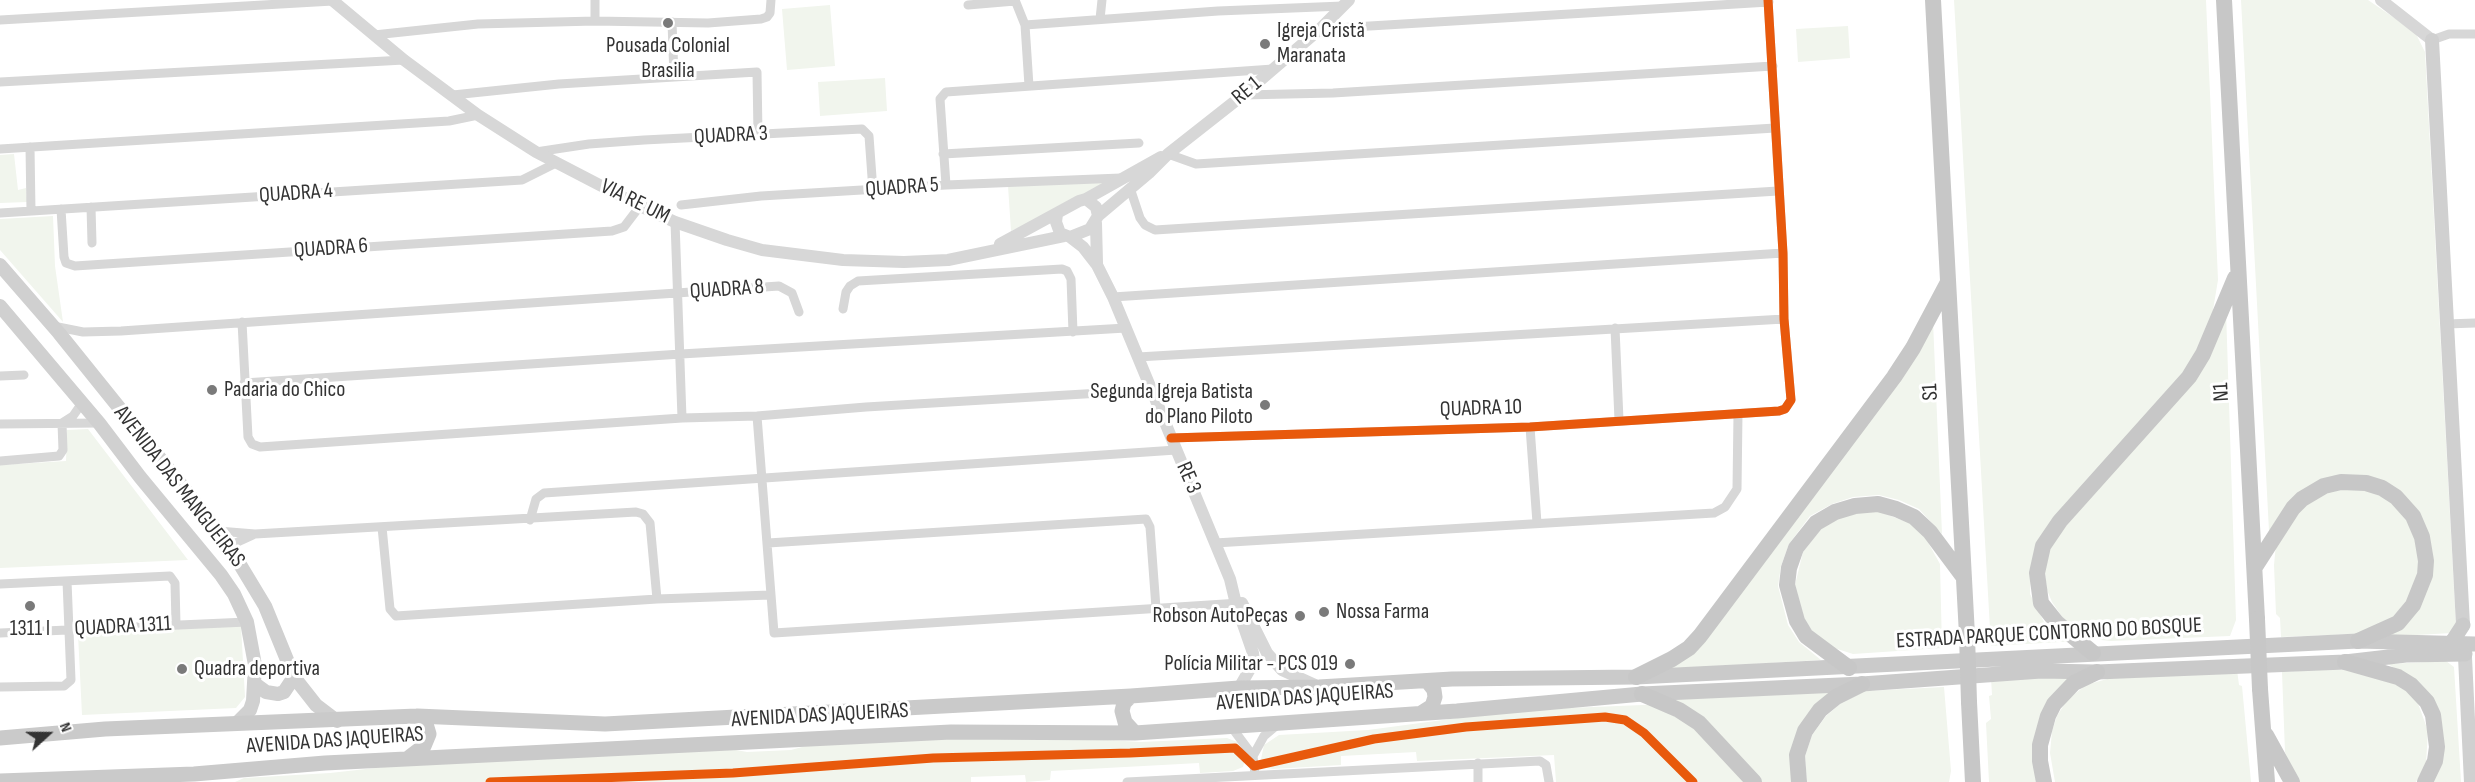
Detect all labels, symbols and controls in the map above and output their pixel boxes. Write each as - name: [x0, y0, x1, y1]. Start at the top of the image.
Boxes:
- marker: Pousada Colonial Brasilia: [661, 16, 675, 30]
- place label: Igreja Cristã Maranata: [1277, 18, 1365, 70]
- place label: Pousada Colonial Brasilia: [606, 33, 730, 84]
- marker: Igreja Cristã Maranata: [1258, 37, 1272, 51]
- street label: RE 1: [1227, 71, 1267, 111]
- street label: QUADRA 3: [693, 121, 769, 151]
- street label: QUADRA 5: [864, 172, 940, 204]
- street label: VIA RE UM: [596, 174, 674, 230]
- street label: QUADRA 4: [258, 178, 334, 210]
- street label: QUADRA 6: [293, 233, 369, 265]
- street label: QUADRA 8: [689, 274, 765, 306]
- place label: Padaria do Chico: [224, 377, 345, 403]
- place label: Segunda Igreja Batista do Plano Piloto: [1090, 379, 1253, 430]
- street label: N1: [2208, 382, 2236, 402]
- marker: Padaria do Chico: [205, 383, 219, 397]
- street label: S1: [1917, 383, 1945, 401]
- street label: QUADRA 10: [1439, 394, 1523, 424]
- marker: Segunda Igreja Batista do Plano Piloto: [1258, 398, 1272, 412]
- street label: AVENIDA DAS MANGUEIRAS: [108, 401, 250, 573]
- street label: RE 3: [1170, 458, 1206, 498]
- marker: 1311 I: [23, 599, 37, 613]
- place label: Nossa Farma: [1336, 599, 1429, 625]
- place label: Robson AutoPeças: [1153, 603, 1288, 629]
- marker: Nossa Farma: [1317, 605, 1331, 619]
- marker: Robson AutoPeças: [1293, 609, 1307, 623]
- street label: QUADRA 1311: [74, 611, 172, 643]
- street label: ESTRADA PARQUE CONTORNO DO BOSQUE: [1895, 613, 2203, 655]
- place label: 1311 I: [10, 616, 50, 642]
- place label: Polícia Militar - PCS 019: [1164, 651, 1338, 677]
- place label: Quadra deportiva: [194, 656, 320, 682]
- marker: Polícia Militar - PCS 019: [1343, 657, 1357, 671]
- marker: Quadra deportiva: [175, 662, 189, 676]
- street label: AVENIDA DAS JAQUEIRAS: [1216, 679, 1394, 717]
- street label: AVENIDA DAS JAQUEIRAS: [731, 698, 909, 734]
- north arrow: [18, 704, 78, 764]
- text: N: [55, 720, 76, 735]
- street label: AVENIDA DAS JAQUEIRAS: [246, 722, 424, 760]

